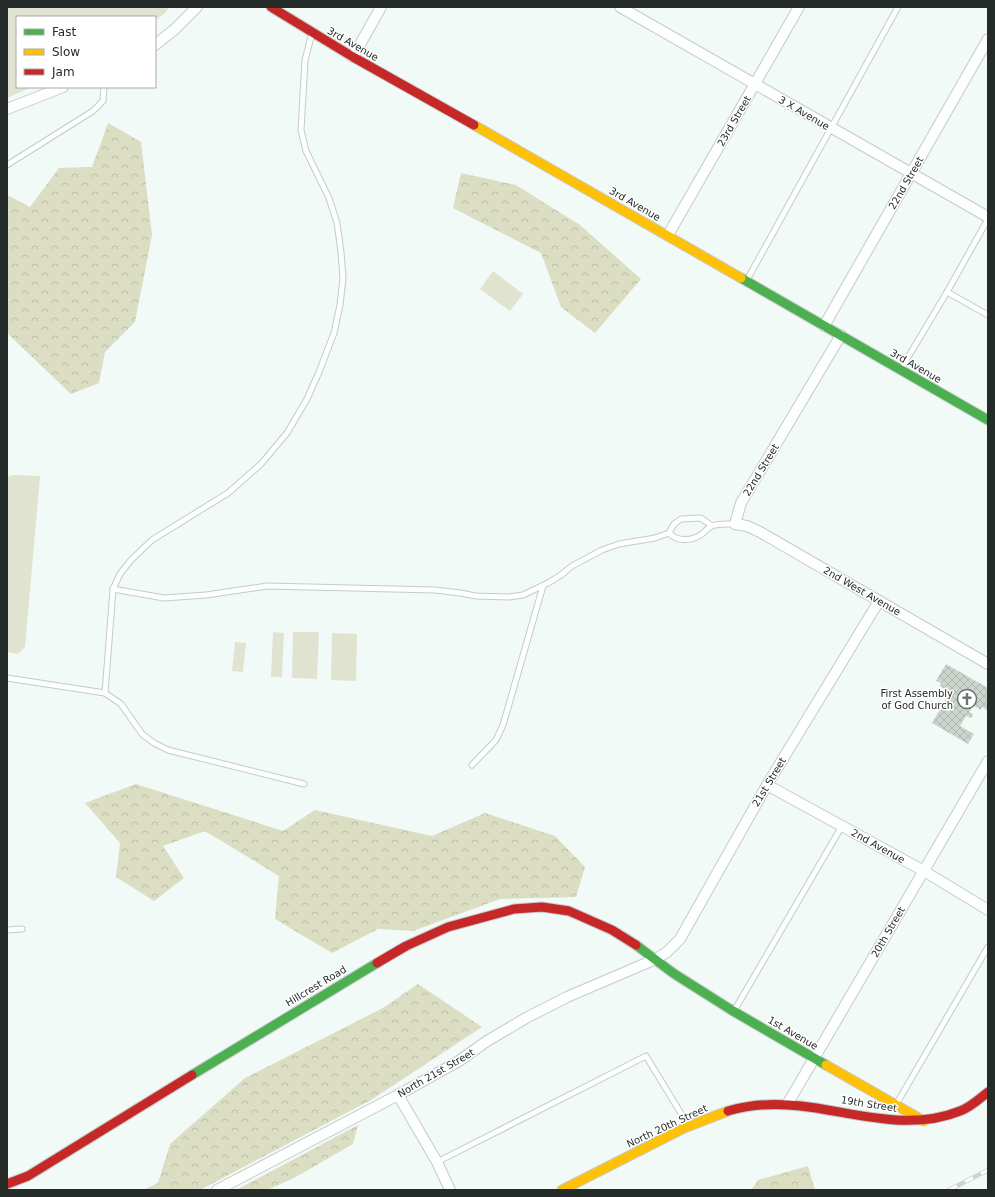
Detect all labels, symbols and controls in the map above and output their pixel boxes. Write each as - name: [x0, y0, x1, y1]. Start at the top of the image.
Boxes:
- legend: [16, 16, 156, 88]
- text: Fast: [52, 25, 76, 39]
- street label: 3rd Avenue: [326, 25, 380, 63]
- text: Slow: [52, 45, 80, 59]
- text: Jam: [51, 65, 75, 79]
- street label: 23rd Street: [715, 94, 753, 148]
- street label: 3 X Avenue: [777, 94, 831, 132]
- street label: 22nd Street: [886, 155, 926, 211]
- street label: 3rd Avenue: [608, 185, 662, 223]
- street label: 3rd Avenue: [889, 347, 943, 385]
- street label: 22nd Street: [741, 442, 781, 498]
- street label: 2nd West Avenue: [822, 564, 902, 618]
- place label: First Assembly of God Church: [881, 688, 953, 711]
- church icon: First Assembly of God Church: [956, 688, 978, 710]
- street label: 21st Street: [750, 755, 788, 809]
- street label: 2nd Avenue: [849, 827, 907, 865]
- street label: 20th Street: [869, 905, 907, 959]
- street label: Hillcrest Road: [284, 964, 348, 1008]
- street label: 1st Avenue: [766, 1014, 820, 1052]
- street label: North 21st Street: [396, 1047, 476, 1099]
- street label: 19th Street: [840, 1094, 898, 1114]
- street label: North 20th Street: [625, 1102, 709, 1150]

